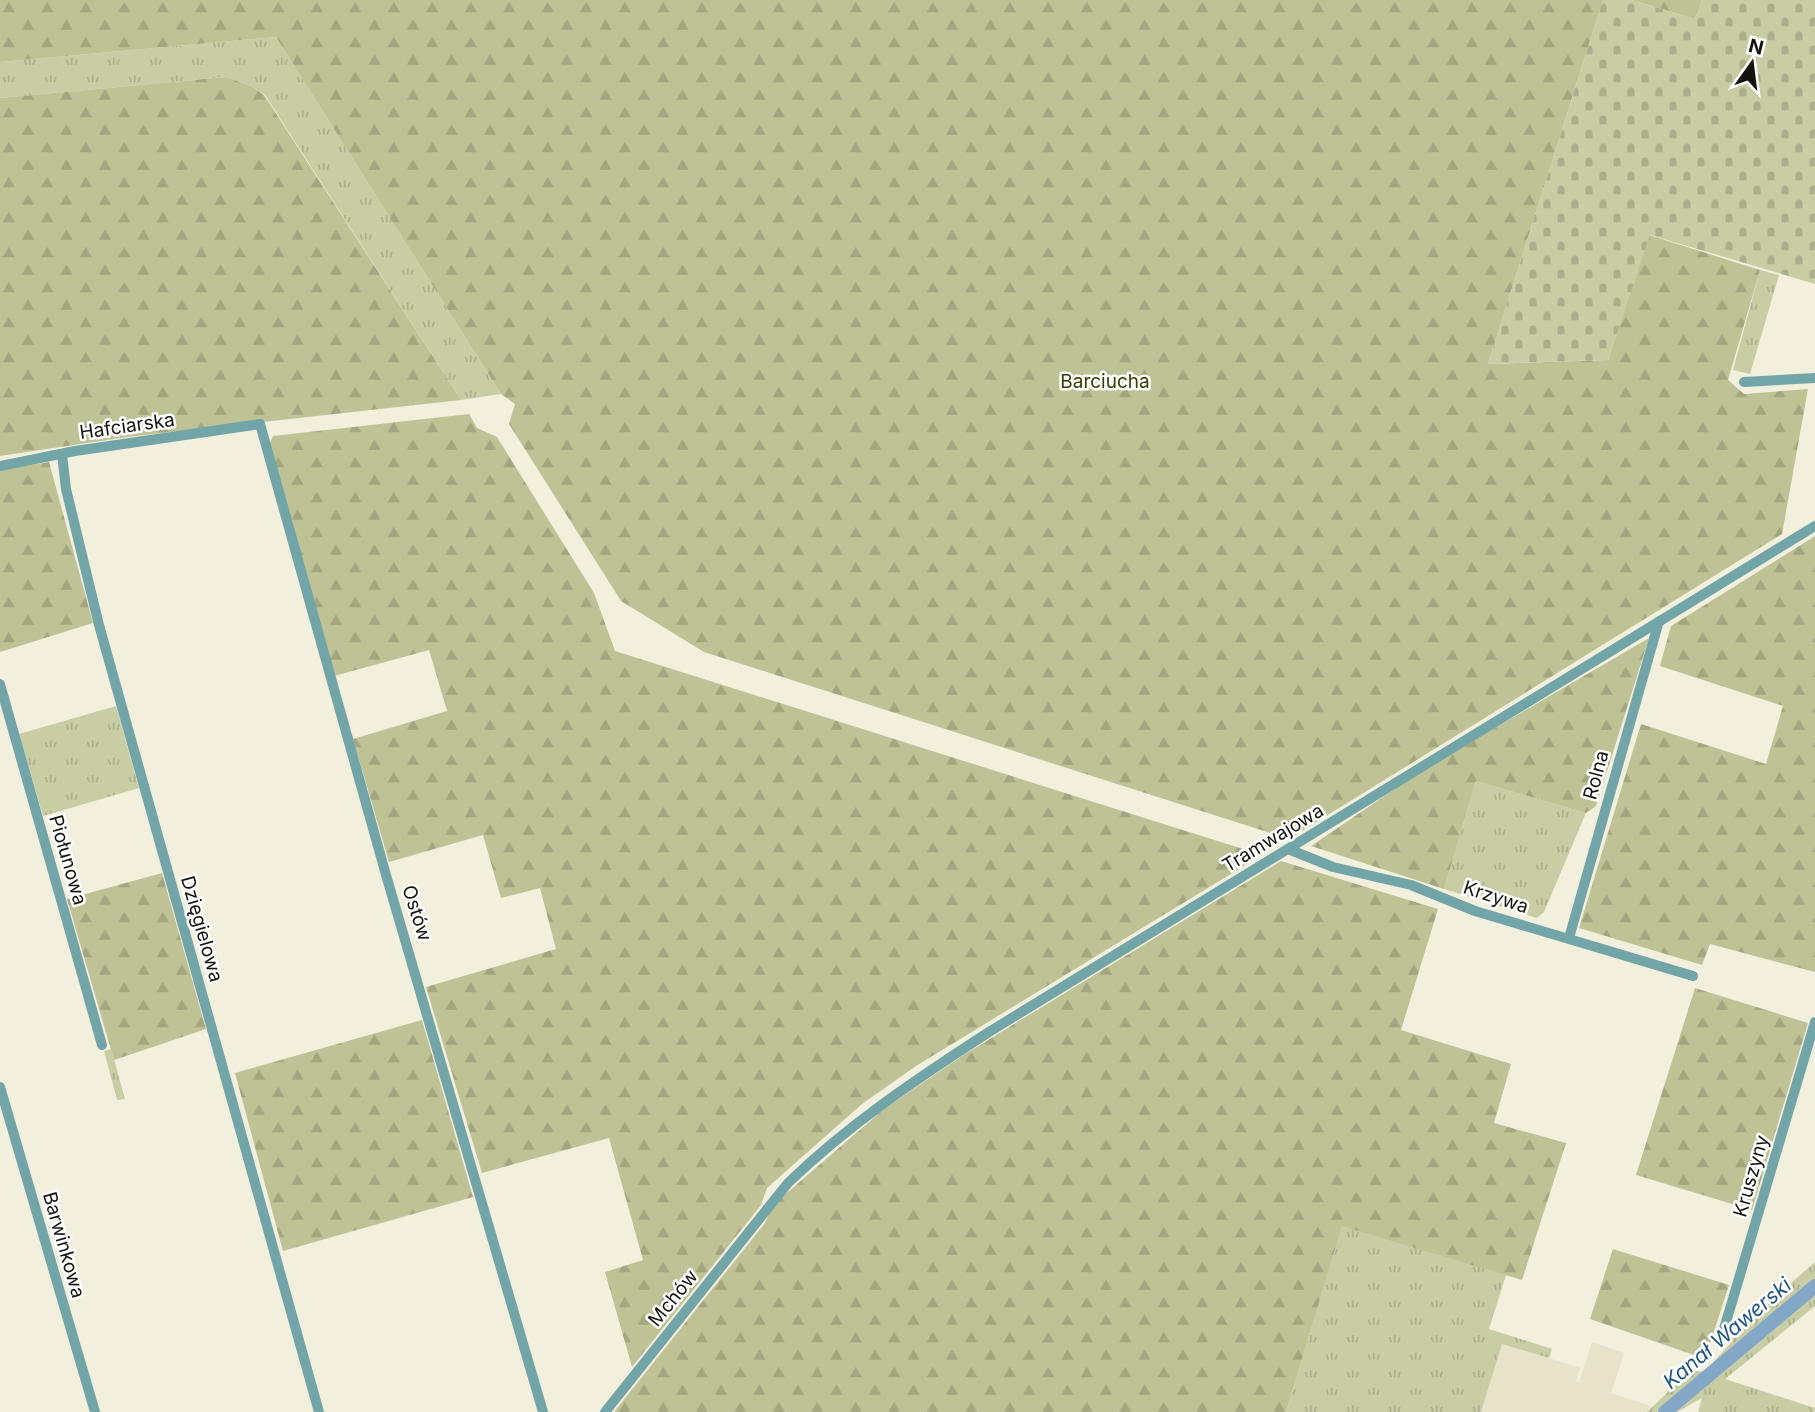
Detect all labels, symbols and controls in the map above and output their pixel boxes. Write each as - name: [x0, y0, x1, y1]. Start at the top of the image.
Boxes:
- north arrow: [1717, 28, 1787, 98]
- text: N: [1746, 34, 1766, 60]
- park label: Barciucha: [1060, 370, 1150, 393]
- street label: Hafciarska: [78, 408, 176, 444]
- street label: Rolna: [1578, 748, 1614, 802]
- street label: Tramwajowa: [1218, 799, 1328, 877]
- street label: Piołunowa: [44, 812, 92, 908]
- street label: Dzięgielowa: [176, 873, 228, 985]
- street label: Krzywa: [1460, 876, 1532, 918]
- street label: Ostów: [397, 882, 437, 944]
- street label: Kruszyny: [1728, 1132, 1774, 1220]
- street label: Barwinkowa: [38, 1189, 90, 1301]
- street label: Mchów: [643, 1265, 703, 1331]
- water label: Kanał Wawerski: [1658, 1272, 1797, 1394]

